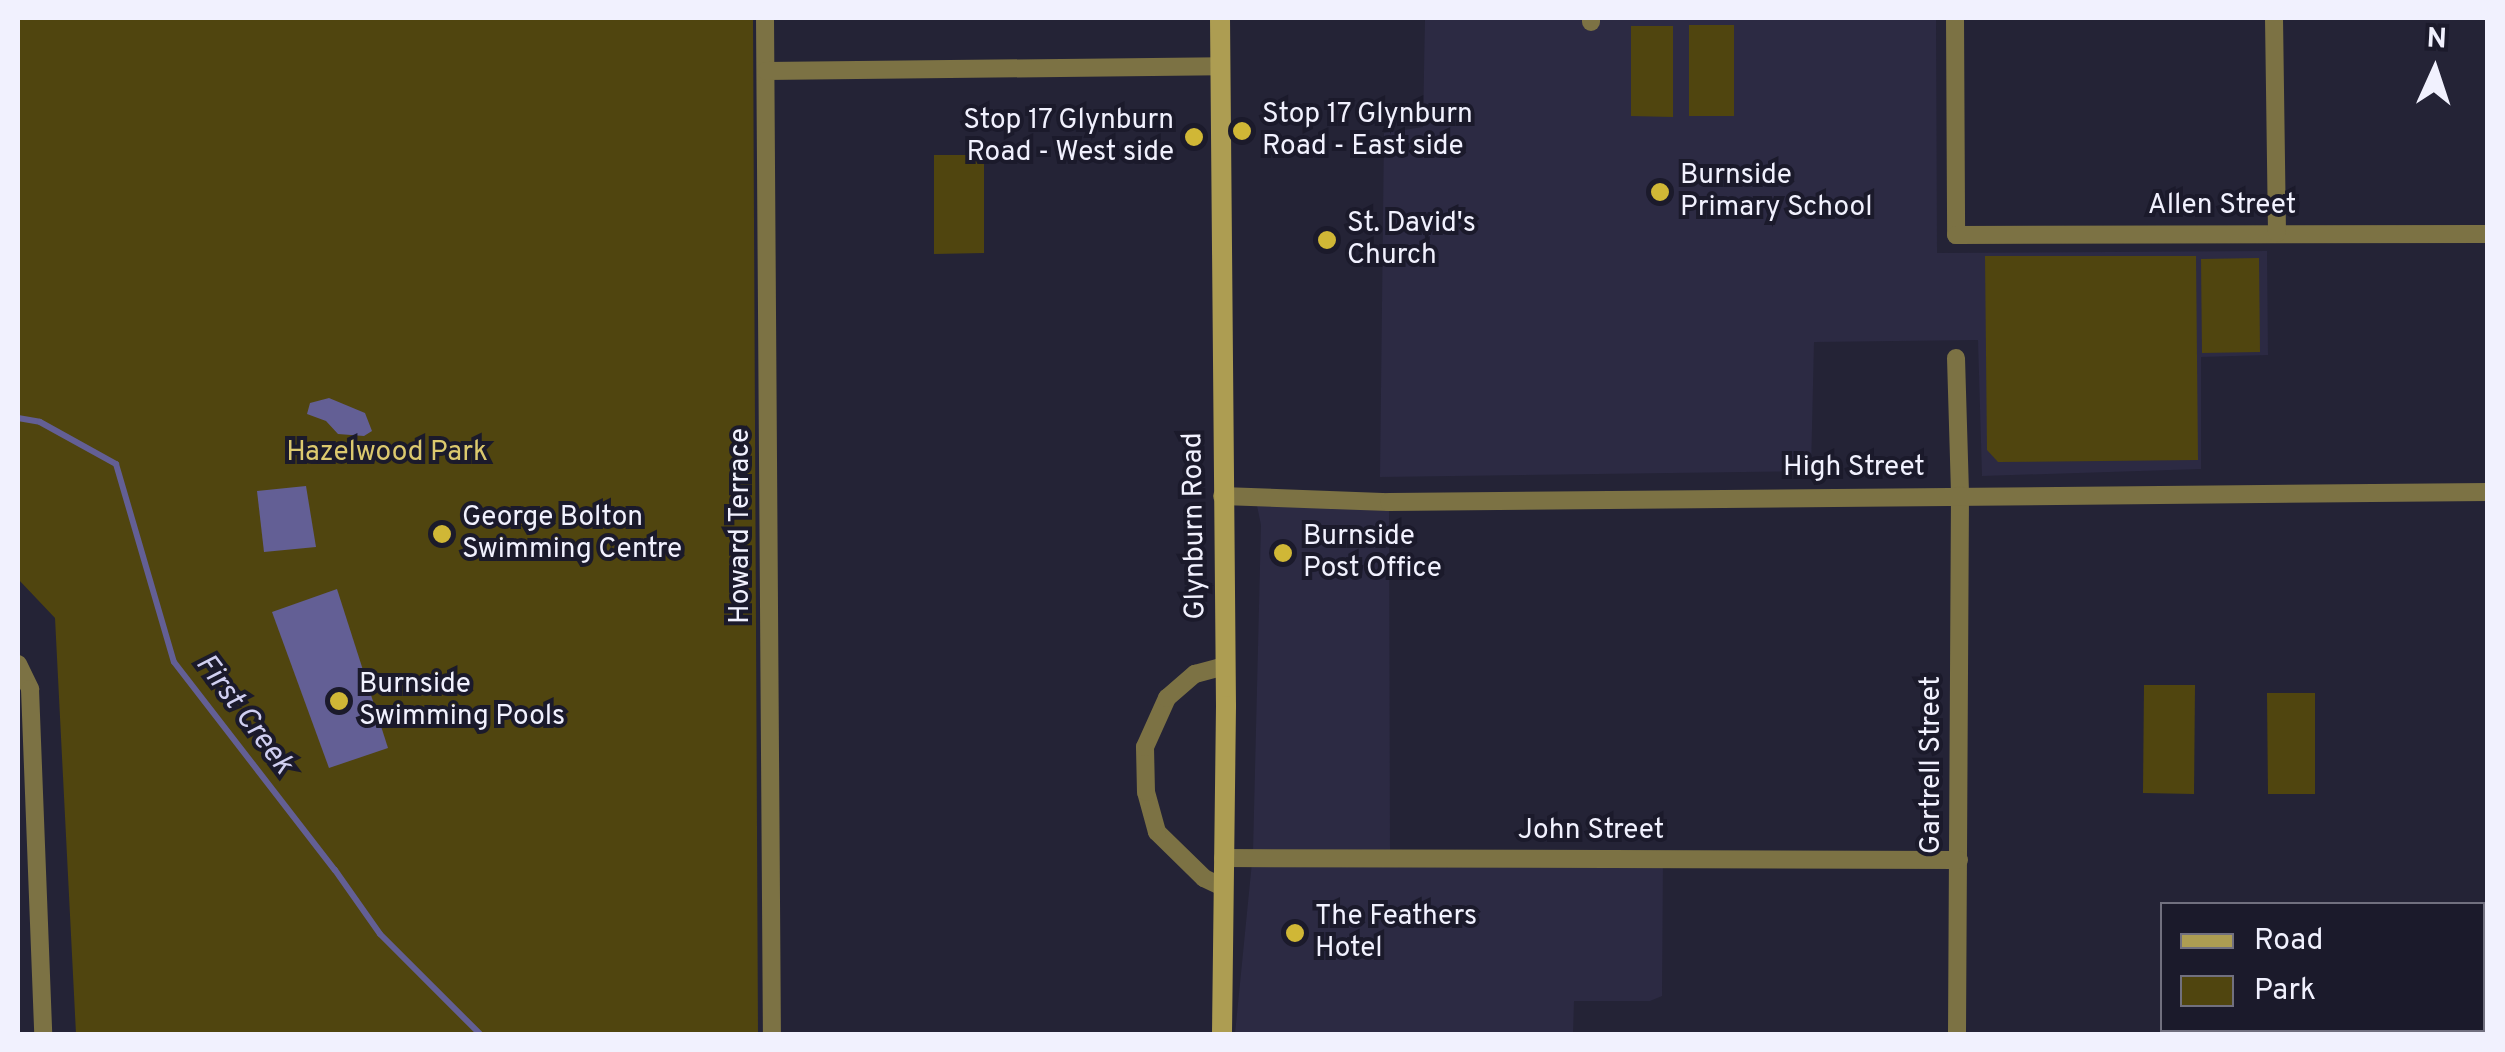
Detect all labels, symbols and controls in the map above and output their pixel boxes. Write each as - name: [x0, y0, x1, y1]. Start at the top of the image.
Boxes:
- north arrow: [2385, 20, 2485, 120]
- text: N: [2426, 22, 2448, 59]
- place label: Stop 17 Glynburn Road - East side: [1262, 98, 1474, 164]
- place label: Stop 17 Glynburn Road - West side: [962, 104, 1174, 170]
- marker: Stop 17 Glynburn Road - East side: [1231, 120, 1253, 142]
- marker: Stop 17 Glynburn Road - West side: [1183, 126, 1205, 148]
- place label: Burnside Primary School: [1680, 159, 1872, 225]
- marker: Burnside Primary School: [1649, 181, 1671, 203]
- street label: Allen Street: [2148, 189, 2296, 223]
- place label: St. David's Church: [1347, 207, 1476, 273]
- marker: St. David's Church: [1316, 229, 1338, 251]
- street label: Howard Terrace: [724, 427, 758, 625]
- street label: Glynburn Road: [1177, 432, 1213, 620]
- park label: Hazelwood Park: [286, 436, 488, 470]
- street label: High Street: [1783, 451, 1925, 485]
- place label: George Bolton Swimming Centre: [462, 501, 682, 567]
- place label: Burnside Post Office: [1303, 520, 1442, 586]
- marker: George Bolton Swimming Centre: [431, 523, 453, 545]
- marker: Burnside Post Office: [1272, 542, 1294, 564]
- water label: First Creek: [186, 648, 300, 782]
- place label: Burnside Swimming Pools: [359, 668, 565, 734]
- street label: Gartrell Street: [1915, 676, 1949, 854]
- marker: Burnside Swimming Pools: [328, 690, 350, 712]
- street label: John Street: [1518, 814, 1664, 848]
- place label: The Feathers Hotel: [1315, 900, 1477, 966]
- legend: [2160, 902, 2485, 1032]
- marker: The Feathers Hotel: [1284, 922, 1306, 944]
- text: Road: [2254, 923, 2323, 960]
- text: Park: [2254, 973, 2316, 1010]

